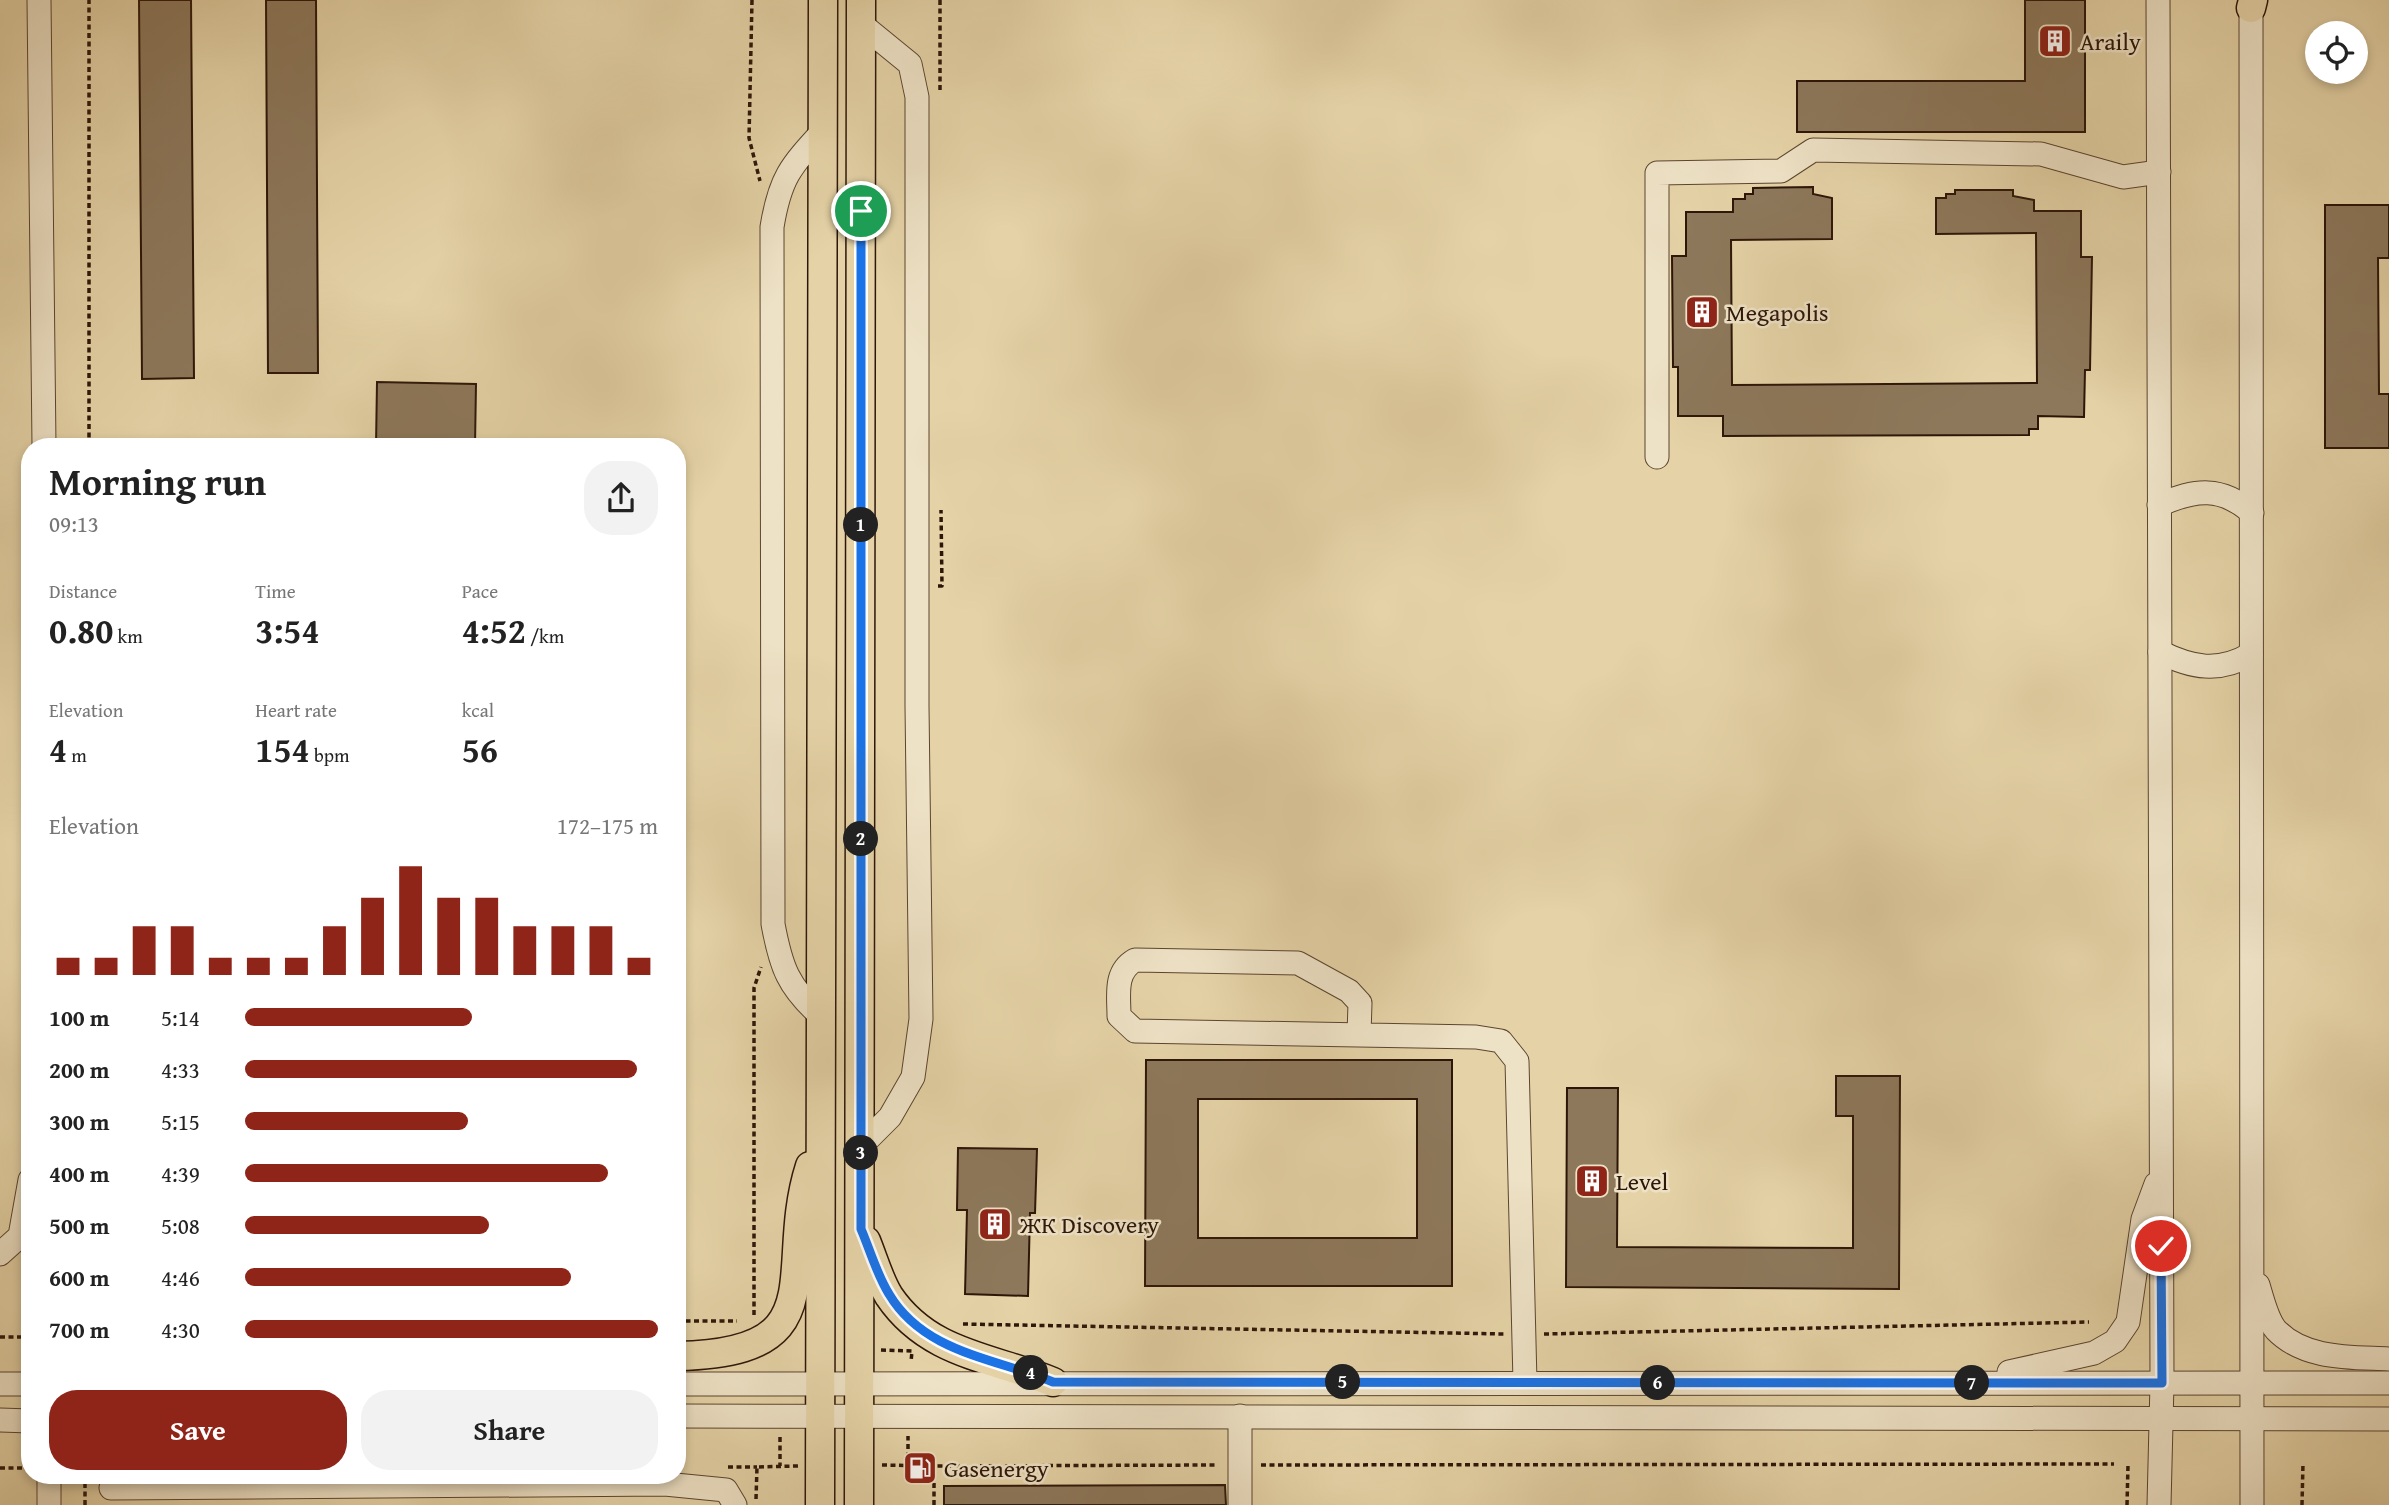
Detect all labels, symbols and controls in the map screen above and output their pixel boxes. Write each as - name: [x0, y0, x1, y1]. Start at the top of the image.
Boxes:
- map controls: [2305, 21, 2368, 84]
- button: locate: [2305, 21, 2368, 84]
- building icon: Araily: [2036, 22, 2074, 60]
- place label: Araily: [2080, 24, 2141, 59]
- pin: [831, 181, 891, 241]
- icon: arrive: [842, 192, 880, 230]
- building icon: Megapolis: [1683, 293, 1721, 331]
- place label: Megapolis: [1726, 295, 1828, 330]
- text: Morning run: [49, 453, 266, 509]
- button: share: [584, 461, 658, 535]
- text: 09:13: [49, 507, 99, 540]
- pin: 1: [844, 508, 878, 542]
- text: 1: [856, 510, 865, 538]
- text: Distance: [49, 577, 117, 605]
- text: Time: [255, 577, 296, 605]
- text: Pace: [462, 577, 498, 605]
- text: 0.80: [49, 605, 113, 656]
- text: 3:54: [255, 605, 320, 656]
- text: 4:52: [462, 605, 526, 656]
- text: km: [113, 622, 143, 650]
- text: /km: [526, 622, 564, 650]
- text: Elevation: [49, 696, 123, 724]
- text: Heart rate: [255, 696, 337, 724]
- text: kcal: [462, 696, 494, 724]
- text: 4: [49, 724, 67, 775]
- text: 154: [255, 724, 310, 775]
- text: 56: [462, 724, 498, 775]
- text: m: [67, 741, 87, 769]
- text: bpm: [310, 741, 350, 769]
- text: Elevation: [49, 809, 139, 842]
- text: 172–175 m: [557, 809, 658, 842]
- pin: 2: [844, 822, 878, 856]
- text: 2: [856, 824, 865, 852]
- text: 100 m: [49, 1001, 110, 1034]
- text: 5:14: [161, 1001, 200, 1034]
- text: 200 m: [49, 1053, 110, 1086]
- text: 4:33: [161, 1053, 200, 1086]
- text: 300 m: [49, 1105, 110, 1138]
- text: 5:15: [161, 1105, 200, 1138]
- pin: 3: [844, 1136, 878, 1170]
- text: 3: [856, 1138, 865, 1166]
- text: 400 m: [49, 1157, 110, 1190]
- text: 4:39: [161, 1157, 200, 1190]
- building icon: Level: [1573, 1162, 1611, 1200]
- place label: Level: [1616, 1164, 1669, 1199]
- building icon: ЖК Discovery: [976, 1205, 1014, 1243]
- place label: ЖК Discovery: [1019, 1207, 1159, 1242]
- text: 500 m: [49, 1209, 110, 1242]
- text: 5:08: [161, 1209, 200, 1242]
- pin: [2131, 1216, 2191, 1276]
- icon: check: [2142, 1227, 2180, 1265]
- text: 600 m: [49, 1261, 110, 1294]
- text: 4:46: [161, 1261, 200, 1294]
- text: 700 m: [49, 1313, 110, 1346]
- text: 4:30: [161, 1313, 200, 1346]
- pin: 4: [1014, 1356, 1048, 1390]
- text: 4: [1026, 1358, 1035, 1386]
- pin: 5: [1326, 1364, 1360, 1400]
- pin: 6: [1640, 1366, 1676, 1400]
- pin: 7: [1954, 1366, 1990, 1400]
- text: 5: [1338, 1367, 1347, 1395]
- text: 6: [1653, 1368, 1662, 1396]
- text: 7: [1967, 1368, 1976, 1396]
- button: Save: [49, 1390, 347, 1470]
- button: Share: [361, 1390, 658, 1470]
- fuel station icon: Gasenergy: [901, 1449, 939, 1487]
- place label: Gasenergy: [944, 1451, 1049, 1486]

